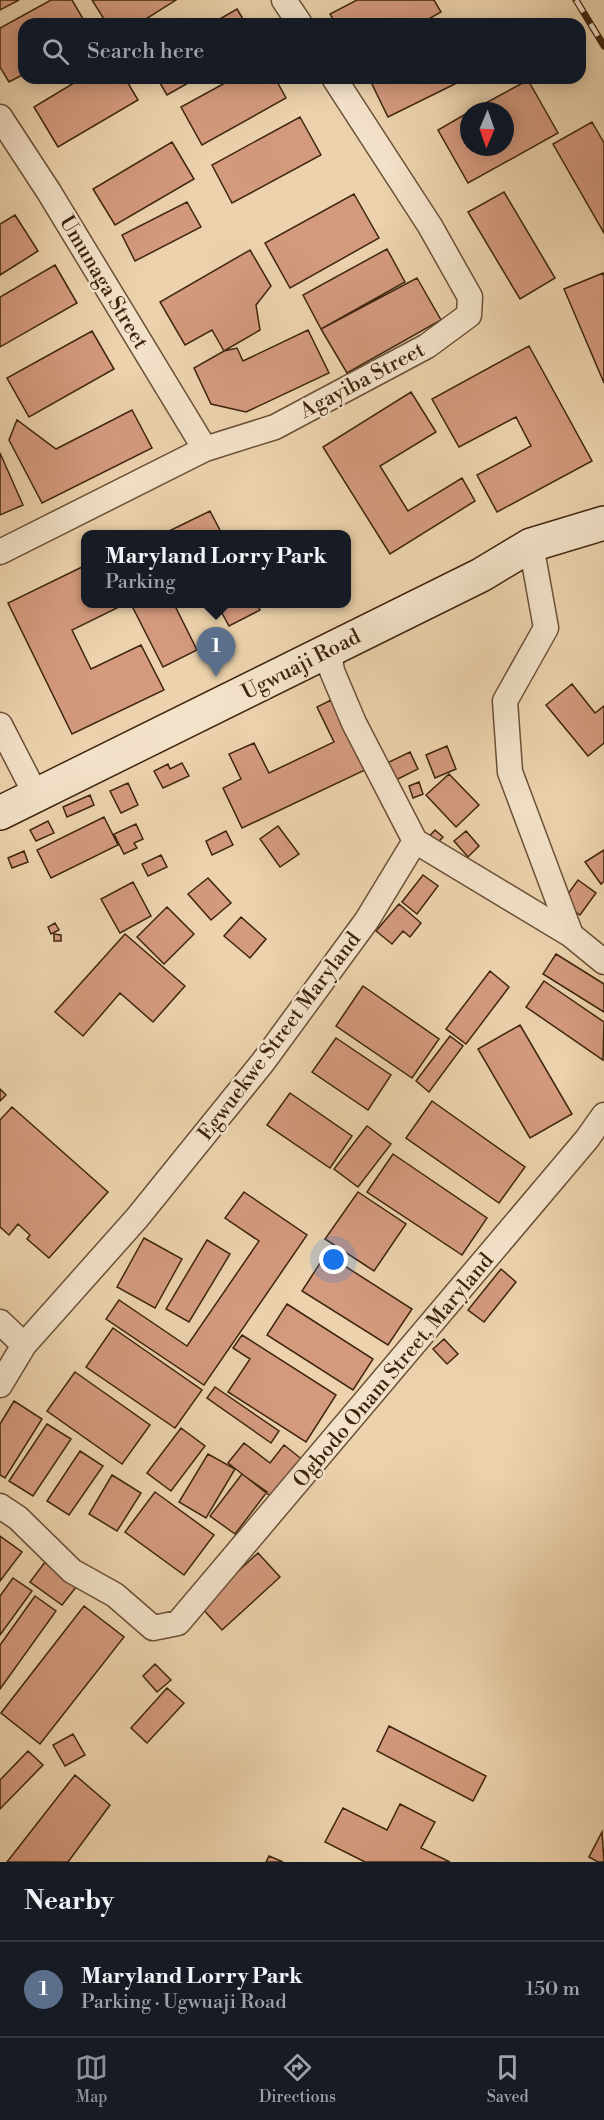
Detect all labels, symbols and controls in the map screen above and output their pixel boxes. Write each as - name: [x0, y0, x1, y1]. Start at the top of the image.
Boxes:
- search box: [18, 18, 586, 84]
- icon: search: [39, 35, 72, 68]
- text: Search here: [87, 38, 204, 65]
- north arrow: [460, 102, 514, 156]
- street label: Umunaga Street: [53, 211, 154, 355]
- street label: Agayiba Street: [295, 337, 430, 425]
- popup: [81, 530, 351, 608]
- text: Maryland Lorry Park: [105, 543, 327, 570]
- text: Parking: [105, 570, 176, 595]
- street label: Ugwuaji Road: [238, 624, 365, 706]
- pin: 1: [196, 628, 236, 677]
- street label: Egwuekwe Street Maryland: [193, 927, 367, 1146]
- your location: [319, 1245, 348, 1274]
- street label: Ogbodo Onam Street, Maryland: [288, 1248, 500, 1493]
- text: Nearby: [24, 1885, 114, 1917]
- text: Maryland Lorry Park: [81, 1963, 303, 1990]
- text: 1: [39, 1977, 48, 2002]
- text: 150 m: [525, 1977, 580, 2002]
- text: Parking · Ugwuaji Road: [81, 1990, 287, 2015]
- tab: Map: [75, 2051, 108, 2107]
- tab: Directions: [259, 2051, 336, 2107]
- tab: Saved: [487, 2051, 529, 2107]

